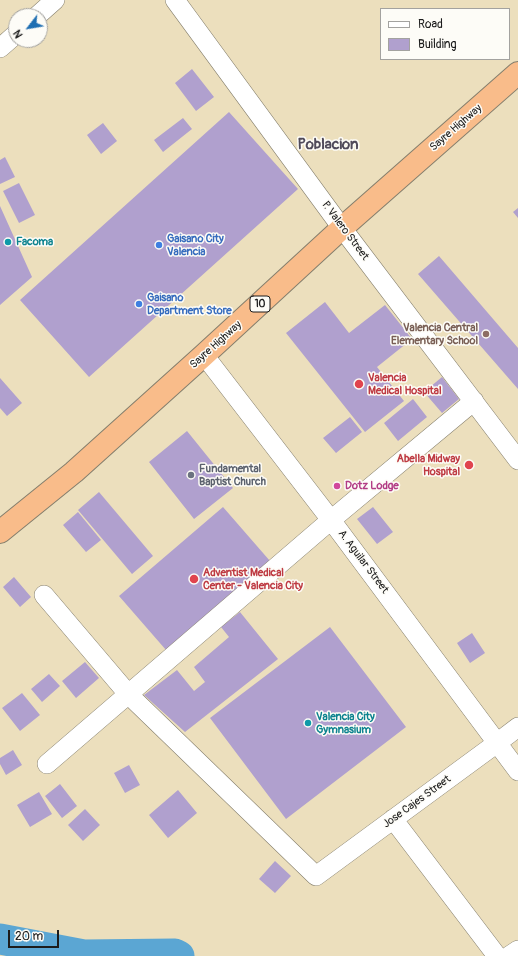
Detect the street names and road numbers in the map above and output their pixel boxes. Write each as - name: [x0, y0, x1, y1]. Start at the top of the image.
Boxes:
- street label: Sayre Highway: [427, 102, 485, 154]
- street label: P. Valero Street: [319, 199, 371, 263]
- road number: 10: [250, 296, 270, 312]
- street label: Sayre Highway: [188, 318, 244, 372]
- street label: A. Aguilar Street: [335, 528, 391, 596]
- street label: Jose Cajes Street: [380, 773, 454, 831]

